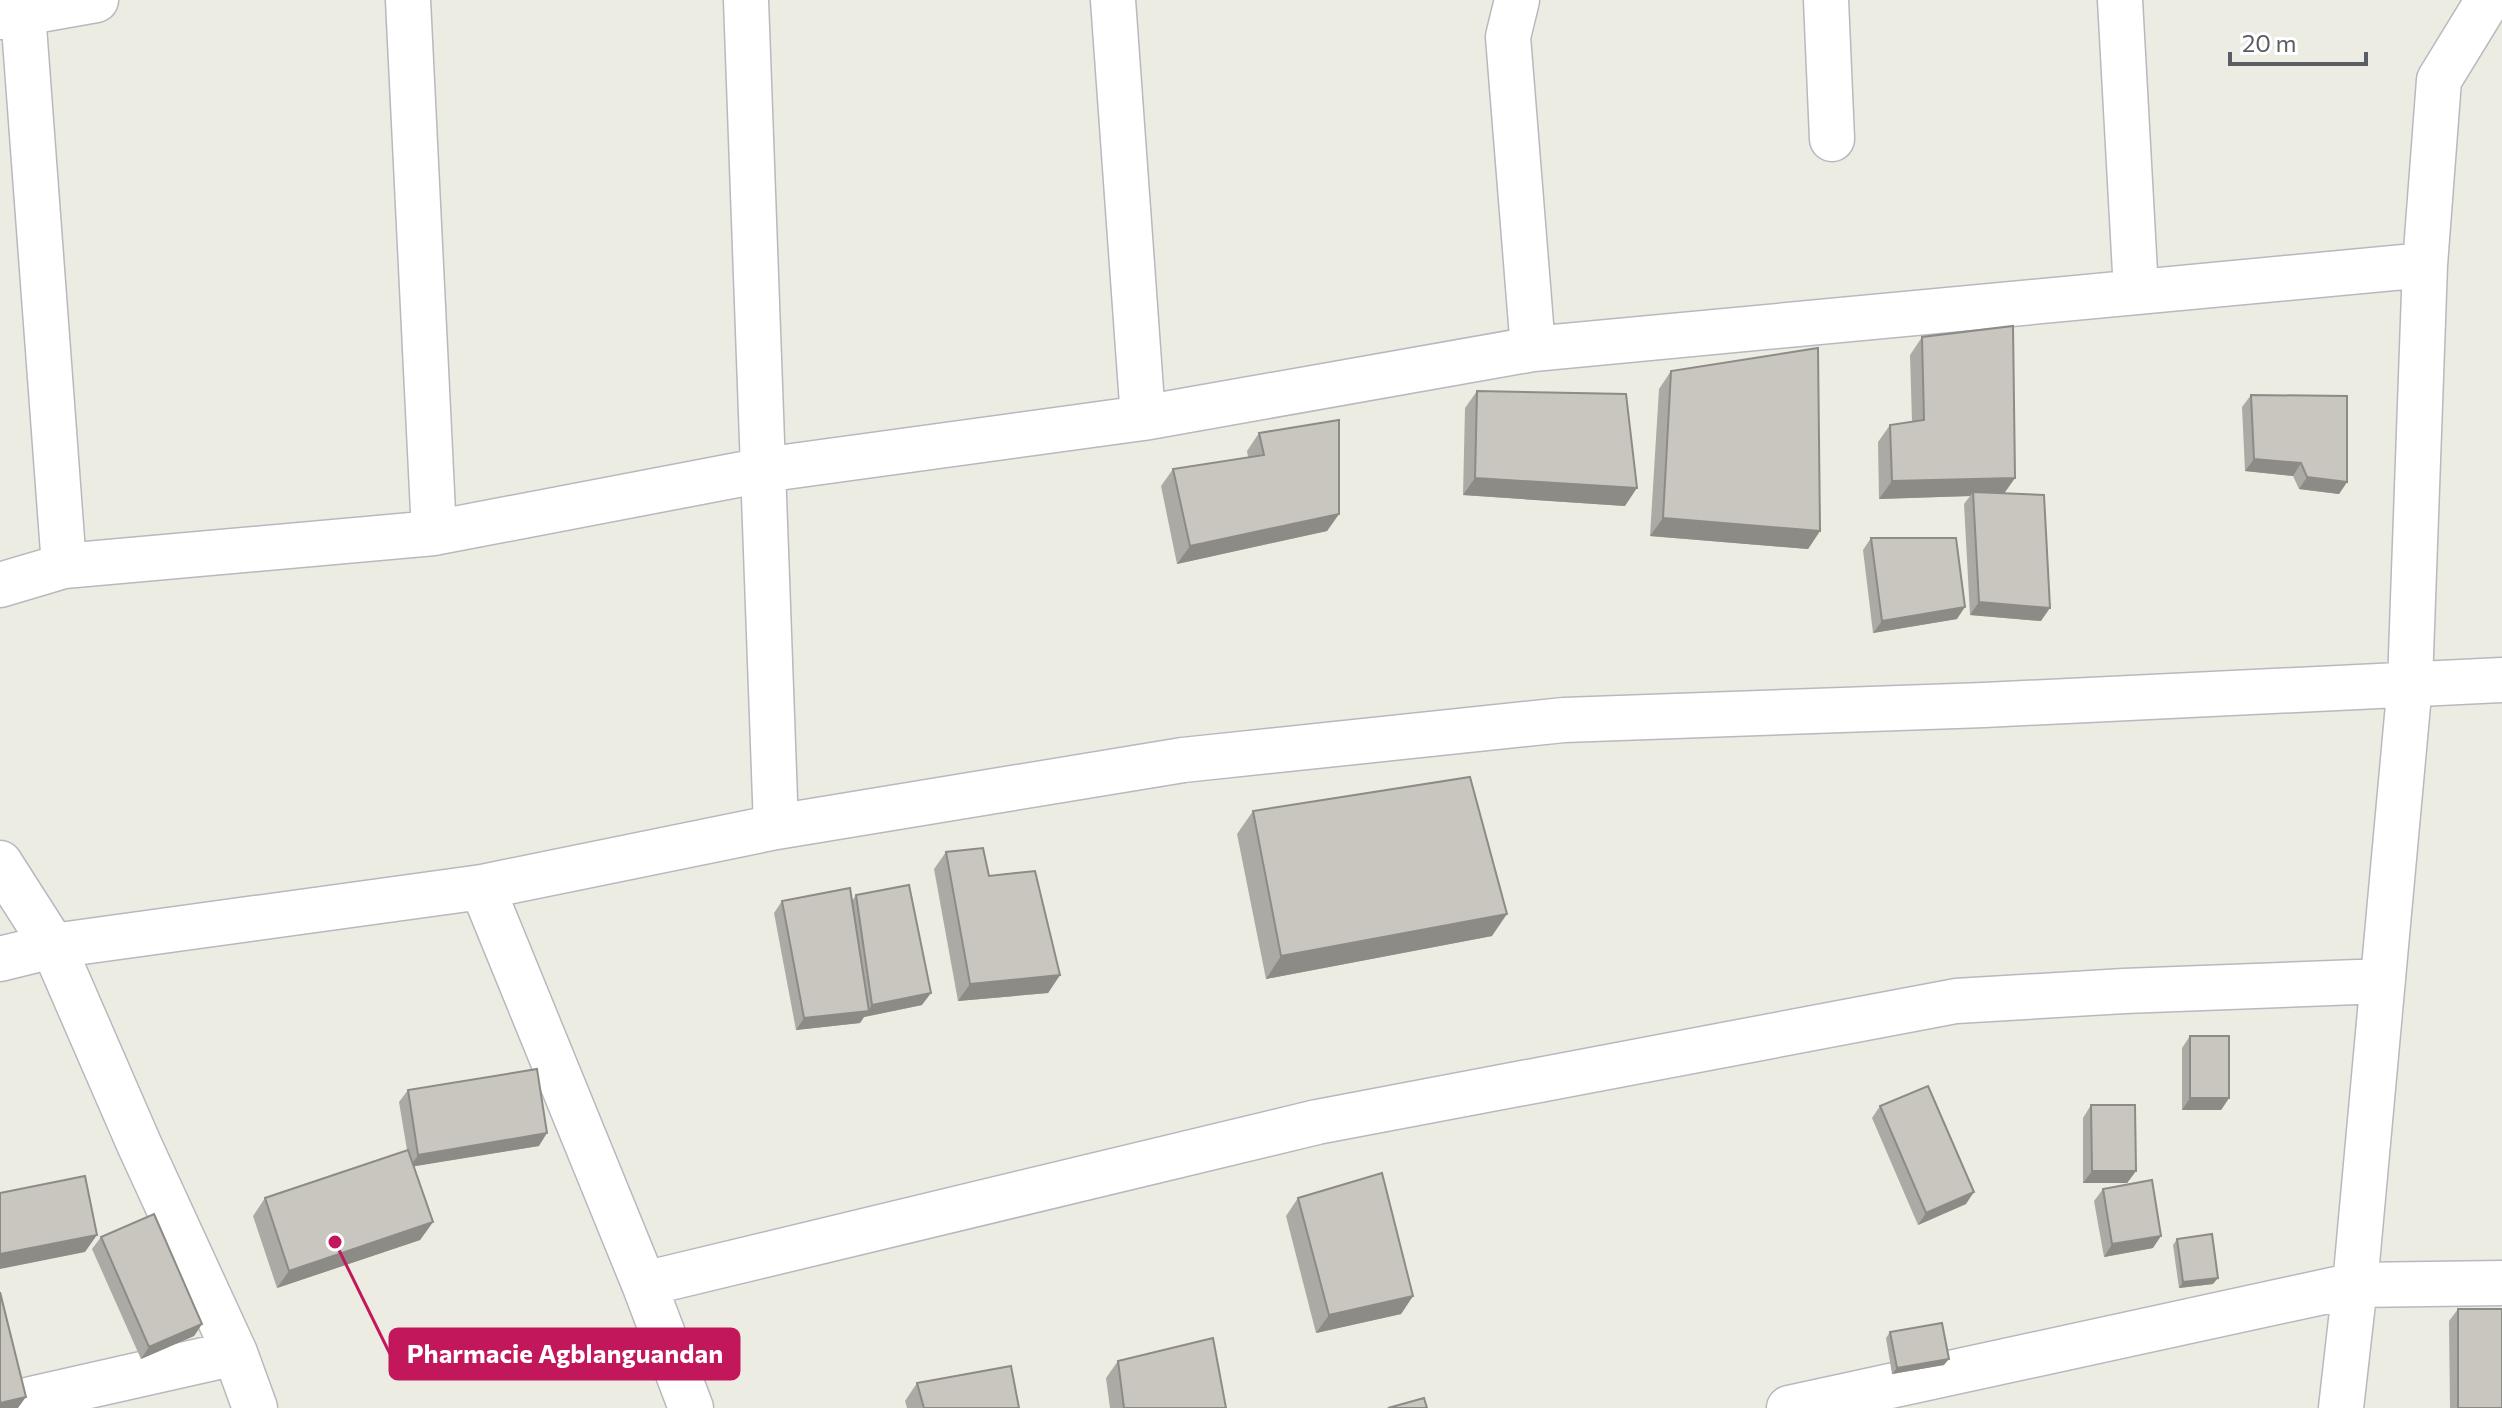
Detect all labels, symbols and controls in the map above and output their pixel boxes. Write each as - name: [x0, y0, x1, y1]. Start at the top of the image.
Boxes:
- scale bar: [2230, 16, 2366, 66]
- text: 20 m: [2242, 28, 2296, 57]
- callout: Pharmacie Agblanguandan: [390, 1329, 739, 1379]
- text: Pharmacie Agblanguandan: [407, 1337, 723, 1368]

